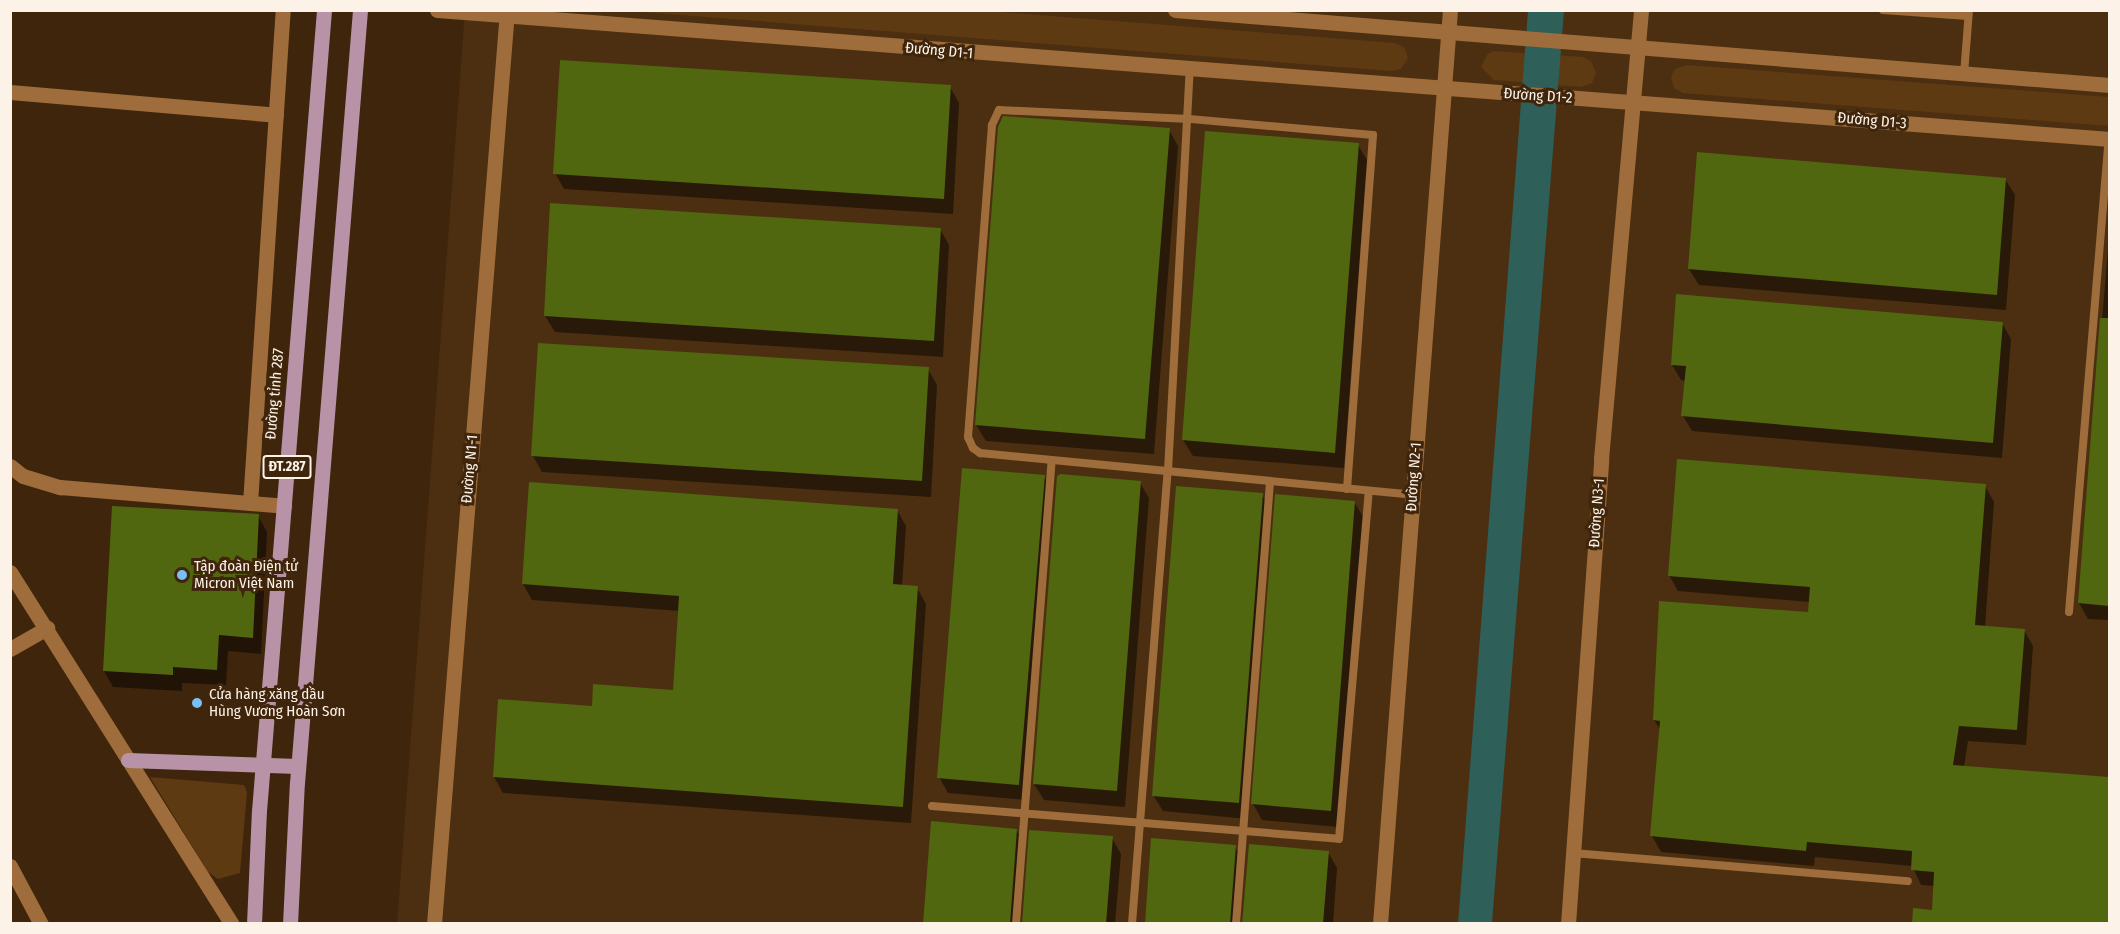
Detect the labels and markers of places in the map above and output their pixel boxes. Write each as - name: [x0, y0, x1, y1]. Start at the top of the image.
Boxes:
- place label: Tập đoàn Điện tử Micron Việt Nam: [194, 557, 298, 592]
- marker: Tập đoàn Điện tử Micron Việt Nam: [175, 568, 189, 582]
- place label: Cửa hàng xăng dầu Hùng Vương Hoàn Sơn: [209, 685, 345, 720]
- marker: Cửa hàng xăng dầu Hùng Vương Hoàn Sơn: [190, 696, 204, 710]

